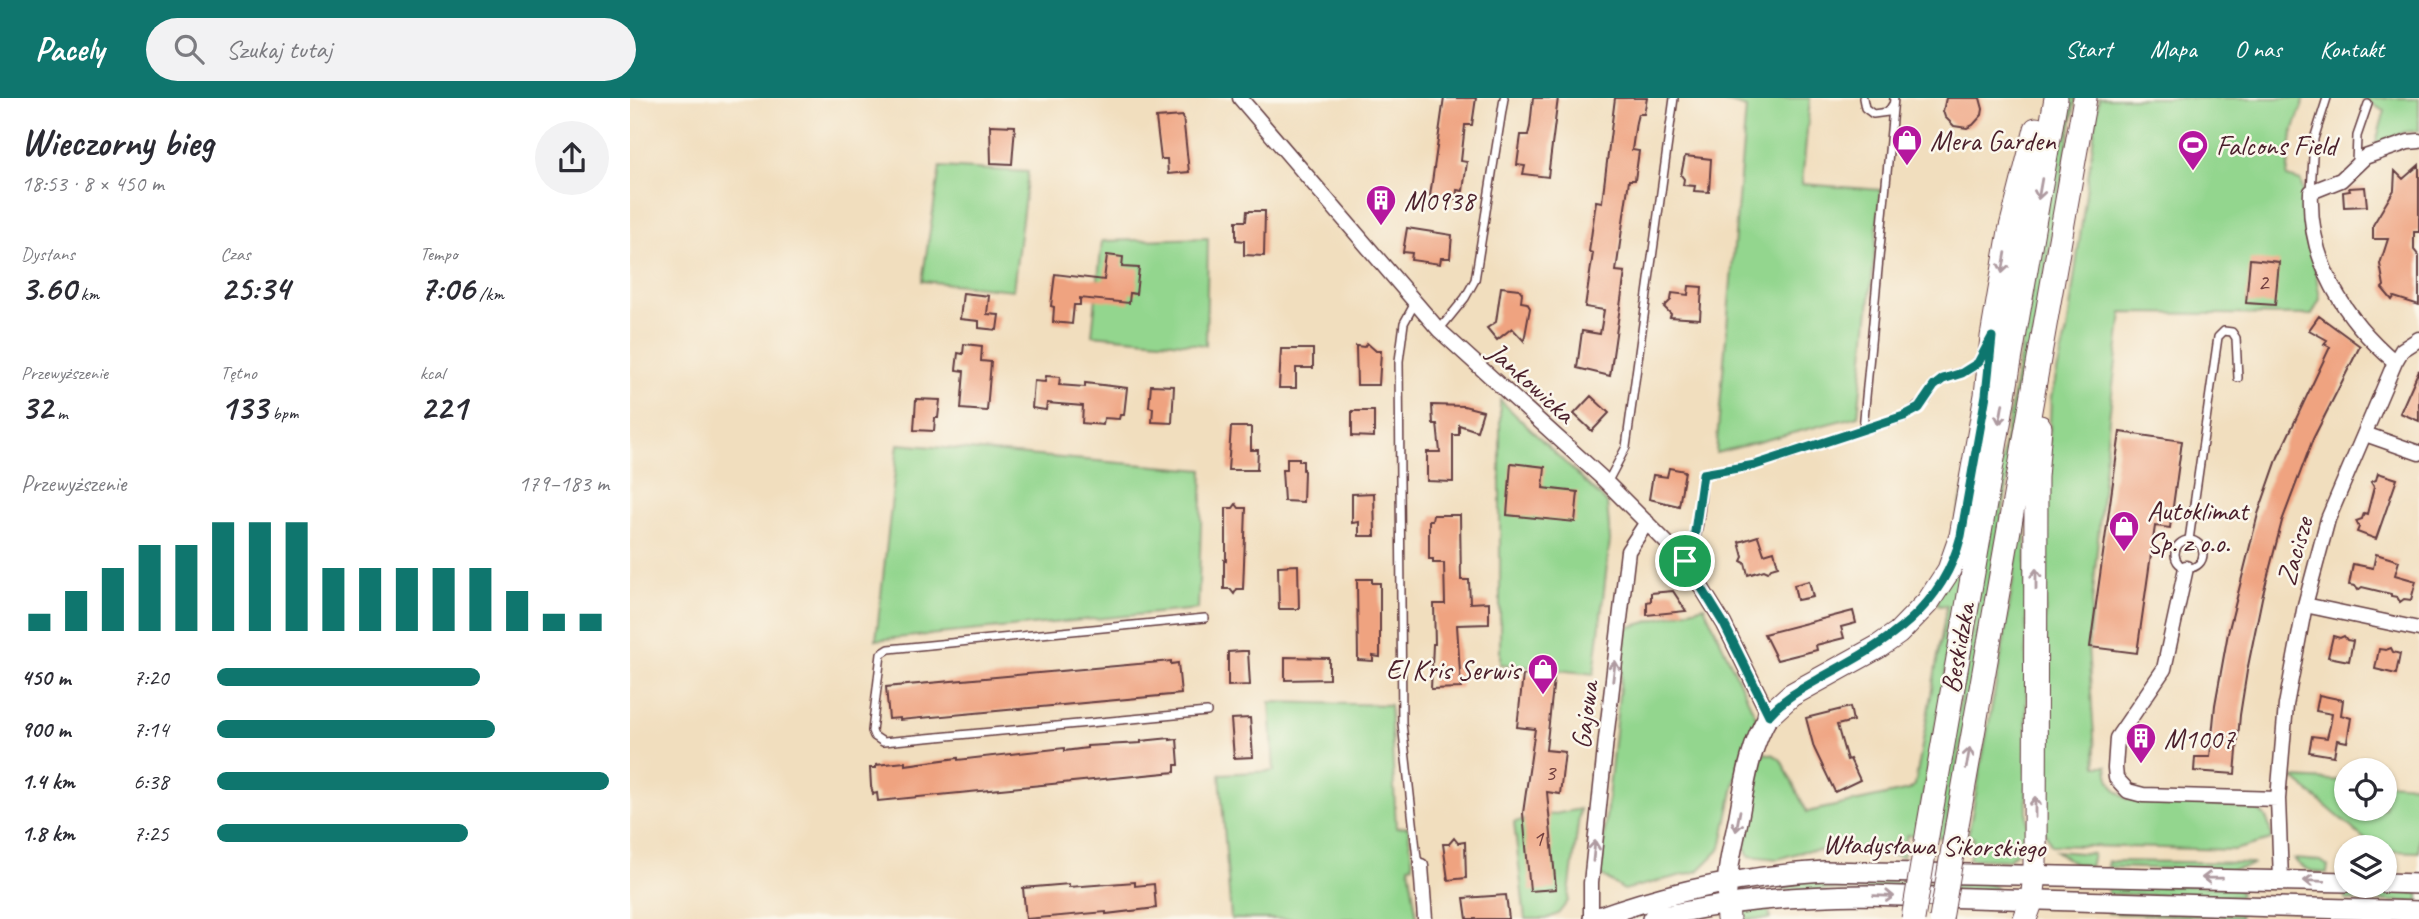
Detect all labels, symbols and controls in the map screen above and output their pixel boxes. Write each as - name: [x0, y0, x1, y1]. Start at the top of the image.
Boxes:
- search box: [146, 18, 636, 81]
- text: Pacely: [35, 28, 104, 70]
- icon: search: [170, 30, 208, 68]
- text: Szukaj tutaj: [226, 33, 332, 66]
- text: Start: [2065, 34, 2112, 64]
- text: Mapa: [2150, 34, 2197, 64]
- text: O nas: [2235, 34, 2282, 64]
- text: Kontakt: [2320, 34, 2384, 64]
- text: Wieczorny bieg: [21, 119, 213, 166]
- button: share: [535, 121, 609, 195]
- shop icon: Mera Garden: [1890, 123, 1924, 167]
- place label: Mera Garden: [1930, 123, 2057, 158]
- sports icon: Falcons Field: [2176, 128, 2210, 172]
- place label: Falcons Field: [2216, 128, 2340, 163]
- text: 18:53 · 8 × 450 m: [21, 169, 164, 198]
- one-way arrow: [2033, 177, 2046, 200]
- building icon: M0938: [1364, 183, 1398, 227]
- place label: M0938: [1404, 183, 1477, 218]
- text: Dystans: [21, 242, 75, 266]
- text: Czas: [220, 242, 250, 266]
- text: Tempo: [420, 242, 457, 266]
- one-way arrow: [1997, 251, 2011, 274]
- text: 3.60: [21, 266, 76, 311]
- text: 25:34: [220, 266, 290, 311]
- text: 7:06: [420, 266, 474, 311]
- house number: 2: [2258, 267, 2271, 297]
- text: km: [76, 282, 99, 306]
- text: /km: [474, 282, 504, 306]
- street label: Jankowicka: [1479, 333, 1584, 432]
- text: Przewyższenie: [21, 361, 108, 385]
- text: Tętno: [220, 361, 257, 385]
- text: kcal: [420, 361, 445, 385]
- text: 32: [21, 385, 53, 430]
- text: 133: [220, 385, 268, 430]
- text: 221: [420, 385, 467, 430]
- text: m: [53, 401, 68, 425]
- text: bpm: [268, 401, 298, 425]
- one-way arrow: [1994, 402, 2008, 424]
- text: Przewyższenie: [21, 469, 126, 498]
- text: 179–183 m: [518, 469, 609, 498]
- place label: Autoklimat Sp. z o.o.: [2147, 493, 2250, 560]
- shop icon: Autoklimat Sp. z o.o.: [2107, 509, 2141, 553]
- street label: Zacisze: [2268, 511, 2321, 589]
- pin: [1655, 531, 1715, 591]
- icon: arrive: [1666, 542, 1704, 580]
- one-way arrow: [2029, 568, 2043, 591]
- street label: Beskidzka: [1932, 598, 1983, 696]
- place label: El Kris Serwis: [1386, 652, 1522, 687]
- shop icon: El Kris Serwis: [1526, 652, 1560, 696]
- one-way arrow: [1607, 660, 1620, 683]
- text: 450 m: [21, 663, 70, 692]
- text: 7:20: [133, 663, 169, 692]
- street label: Gajowa: [1563, 677, 1606, 751]
- text: 900 m: [21, 715, 70, 744]
- text: 7:14: [133, 715, 169, 744]
- building icon: M1007: [2124, 721, 2158, 765]
- place label: M1007: [2164, 721, 2236, 756]
- one-way arrow: [1962, 747, 1975, 770]
- house number: 3: [1545, 757, 1558, 787]
- map controls: [2334, 758, 2397, 898]
- button: locate: [2334, 758, 2397, 821]
- text: 1.4 km: [21, 767, 75, 796]
- text: 6:38: [133, 767, 169, 796]
- one-way arrow: [2028, 795, 2042, 818]
- one-way arrow: [1731, 809, 1744, 832]
- text: 1.8 km: [21, 819, 75, 848]
- text: 7:25: [133, 819, 169, 848]
- house number: 1: [1533, 823, 1545, 853]
- street label: Władysława Sikorskiego: [1822, 826, 2048, 865]
- button: layers: [2334, 835, 2397, 898]
- one-way arrow: [1588, 840, 1601, 863]
- one-way arrow: [2201, 871, 2224, 885]
- one-way arrow: [2302, 875, 2325, 888]
- one-way arrow: [1872, 889, 1895, 903]

